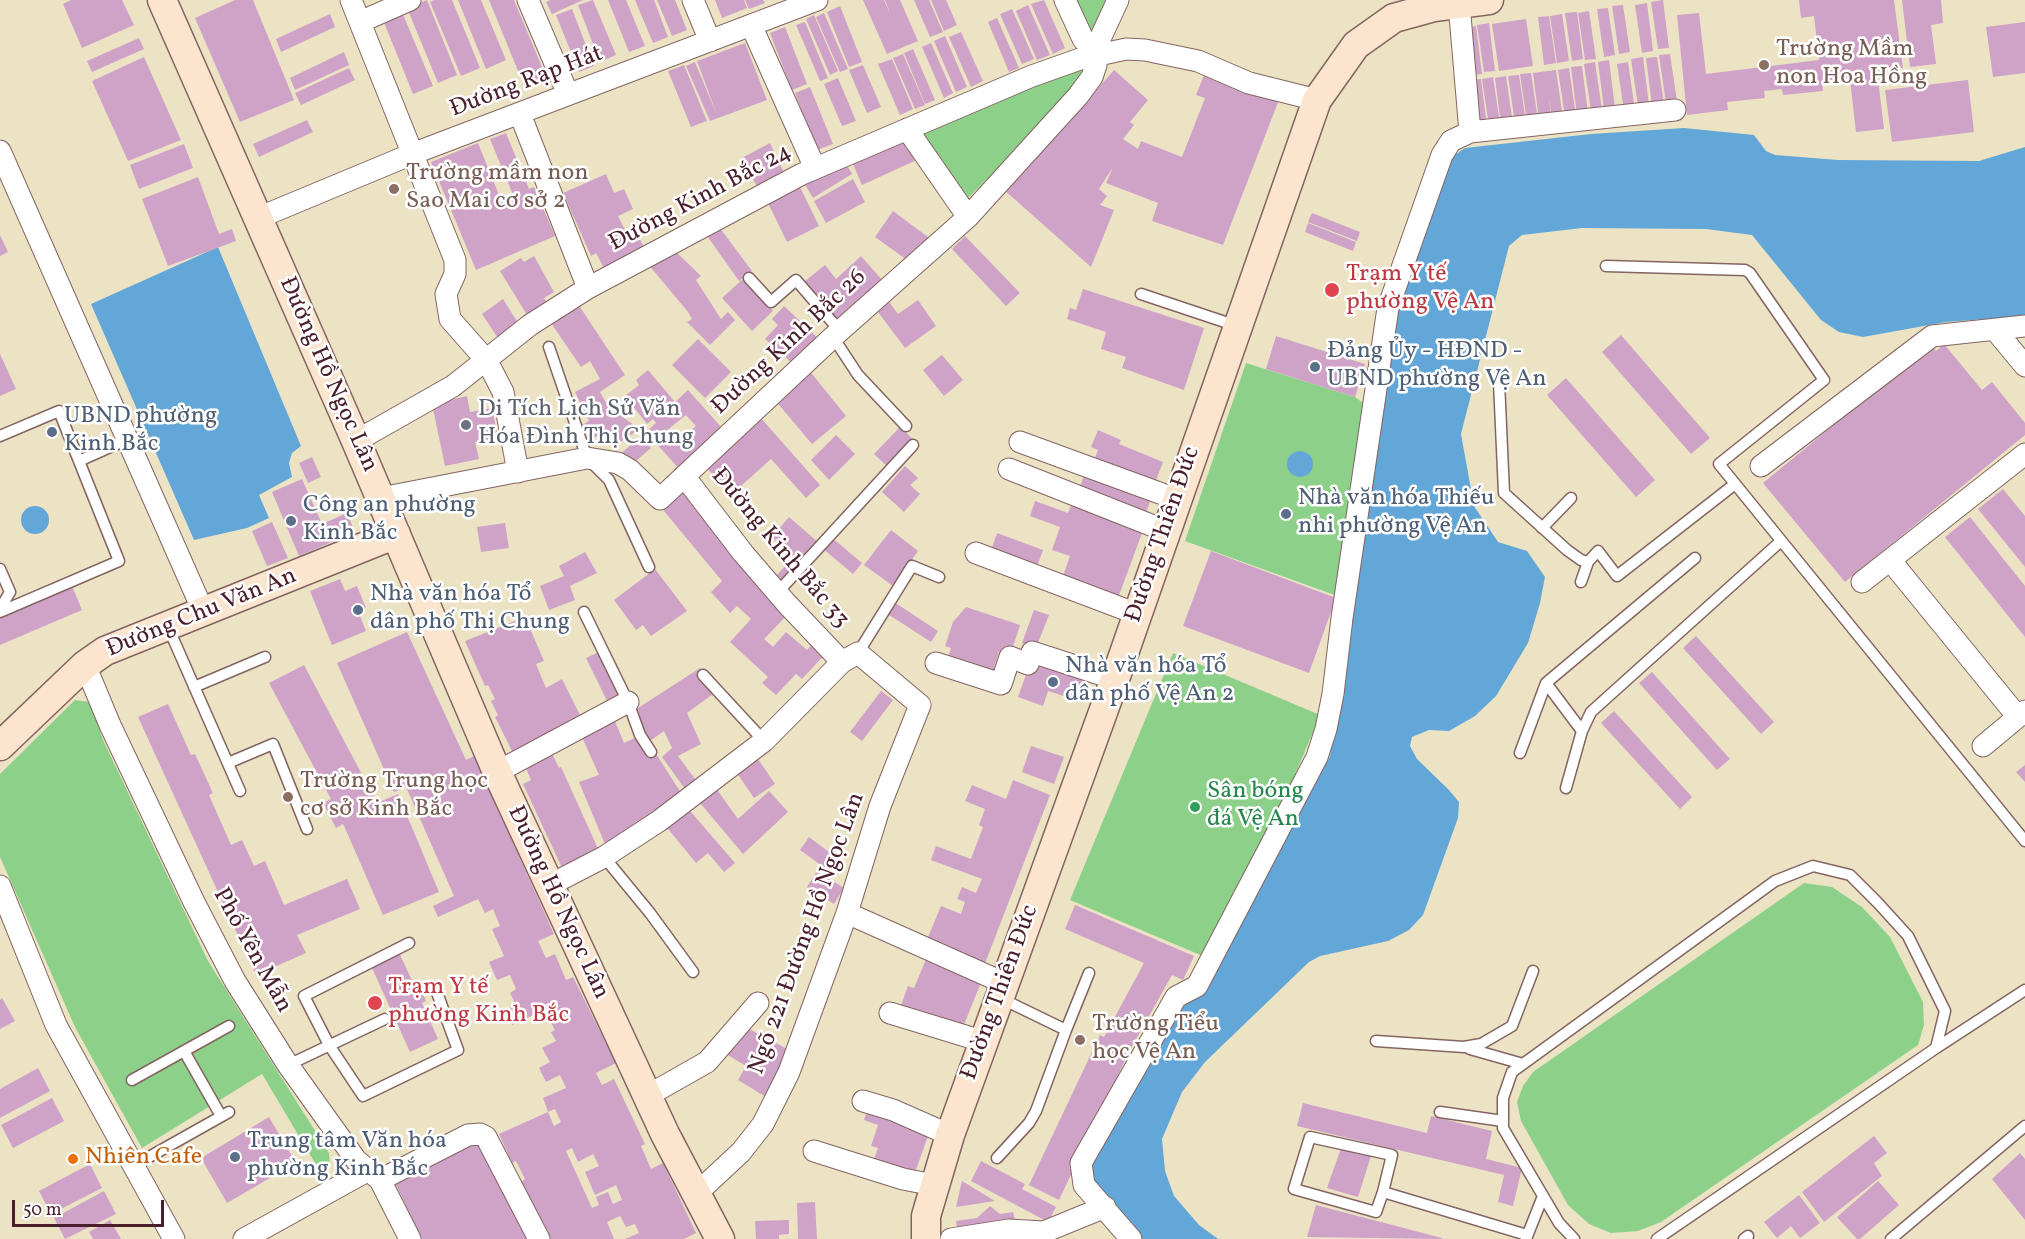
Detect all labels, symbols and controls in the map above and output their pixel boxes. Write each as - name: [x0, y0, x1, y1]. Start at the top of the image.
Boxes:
- place label: Trường Mầm non Hoa Hồng: [1776, 37, 1927, 93]
- street label: Đường Rạp Hát: [446, 41, 608, 125]
- marker: Trường Mầm non Hoa Hồng: [1757, 58, 1771, 72]
- street label: Đường Kinh Bắc 24: [605, 139, 797, 259]
- place label: Trường mầm non Sao Mai cơ sở 2: [406, 161, 589, 217]
- marker: Trường mầm non Sao Mai cơ sở 2: [387, 182, 401, 196]
- place label: Trạm Y tế phường Vệ An: [1346, 262, 1494, 318]
- street label: Đường Kinh Bắc 26: [707, 264, 873, 422]
- street label: Đường Hồ Ngọc Lân: [271, 273, 383, 477]
- marker: Trạm Y tế phường Vệ An: [1323, 281, 1341, 299]
- place label: Đảng Ủy - HĐND - UBND phường Vệ An: [1327, 339, 1547, 395]
- marker: Đảng Ủy - HĐND - UBND phường Vệ An: [1308, 360, 1322, 374]
- place label: Di Tích Lịch Sử Văn Hóa Đình Thị Chung: [478, 397, 694, 453]
- place label: UBND phường Kinh Bắc: [64, 404, 217, 460]
- marker: Di Tích Lịch Sử Văn Hóa Đình Thị Chung: [459, 418, 473, 432]
- marker: UBND phường Kinh Bắc: [45, 425, 59, 439]
- street label: Đường Thiên Đức: [1120, 443, 1208, 627]
- street label: Đường Kinh Bắc 33: [704, 463, 854, 635]
- place label: Nhà văn hóa Thiếu nhi phường Vệ An: [1298, 486, 1494, 542]
- place label: Công an phường Kinh Bắc: [303, 493, 476, 549]
- marker: Nhà văn hóa Thiếu nhi phường Vệ An: [1279, 507, 1293, 521]
- marker: Công an phường Kinh Bắc: [284, 514, 298, 528]
- street label: Đường Chu Văn An: [103, 563, 301, 665]
- place label: Nhà văn hóa Tổ dân phố Thị Chung: [370, 582, 570, 638]
- marker: Nhà văn hóa Tổ dân phố Thị Chung: [351, 603, 365, 617]
- place label: Nhà văn hóa Tổ dân phố Vệ An 2: [1065, 654, 1234, 710]
- marker: Nhà văn hóa Tổ dân phố Vệ An 2: [1046, 675, 1060, 689]
- place label: Trường Trung học cơ sở Kinh Bắc: [300, 769, 488, 825]
- place label: Sân bóng đá Vệ An: [1207, 779, 1304, 835]
- street label: Ngõ 221 Đường Hồ Ngọc Lân: [744, 789, 872, 1079]
- marker: Trường Trung học cơ sở Kinh Bắc: [281, 790, 295, 804]
- marker: Sân bóng đá Vệ An: [1188, 800, 1202, 814]
- street label: Đường Hồ Ngọc Lân: [500, 802, 614, 1004]
- street label: Phố Yên Mẫn: [205, 884, 297, 1018]
- street label: Đường Thiên Đức: [956, 901, 1046, 1085]
- place label: Trạm Y tế phường Kinh Bắc: [388, 975, 569, 1031]
- marker: Trạm Y tế phường Kinh Bắc: [366, 994, 384, 1012]
- place label: Trường Tiểu học Vệ An: [1092, 1012, 1219, 1068]
- marker: Trường Tiểu học Vệ An: [1073, 1033, 1087, 1047]
- place label: Trung tâm Văn hóa phường Kinh Bắc: [247, 1129, 447, 1185]
- place label: Nhiên Cafe: [85, 1145, 202, 1173]
- marker: Trung tâm Văn hóa phường Kinh Bắc: [228, 1150, 242, 1164]
- marker: Nhiên Cafe: [66, 1152, 80, 1166]
- scale bar: [15, 1188, 166, 1226]
- text: 50 m: [23, 1198, 62, 1223]

